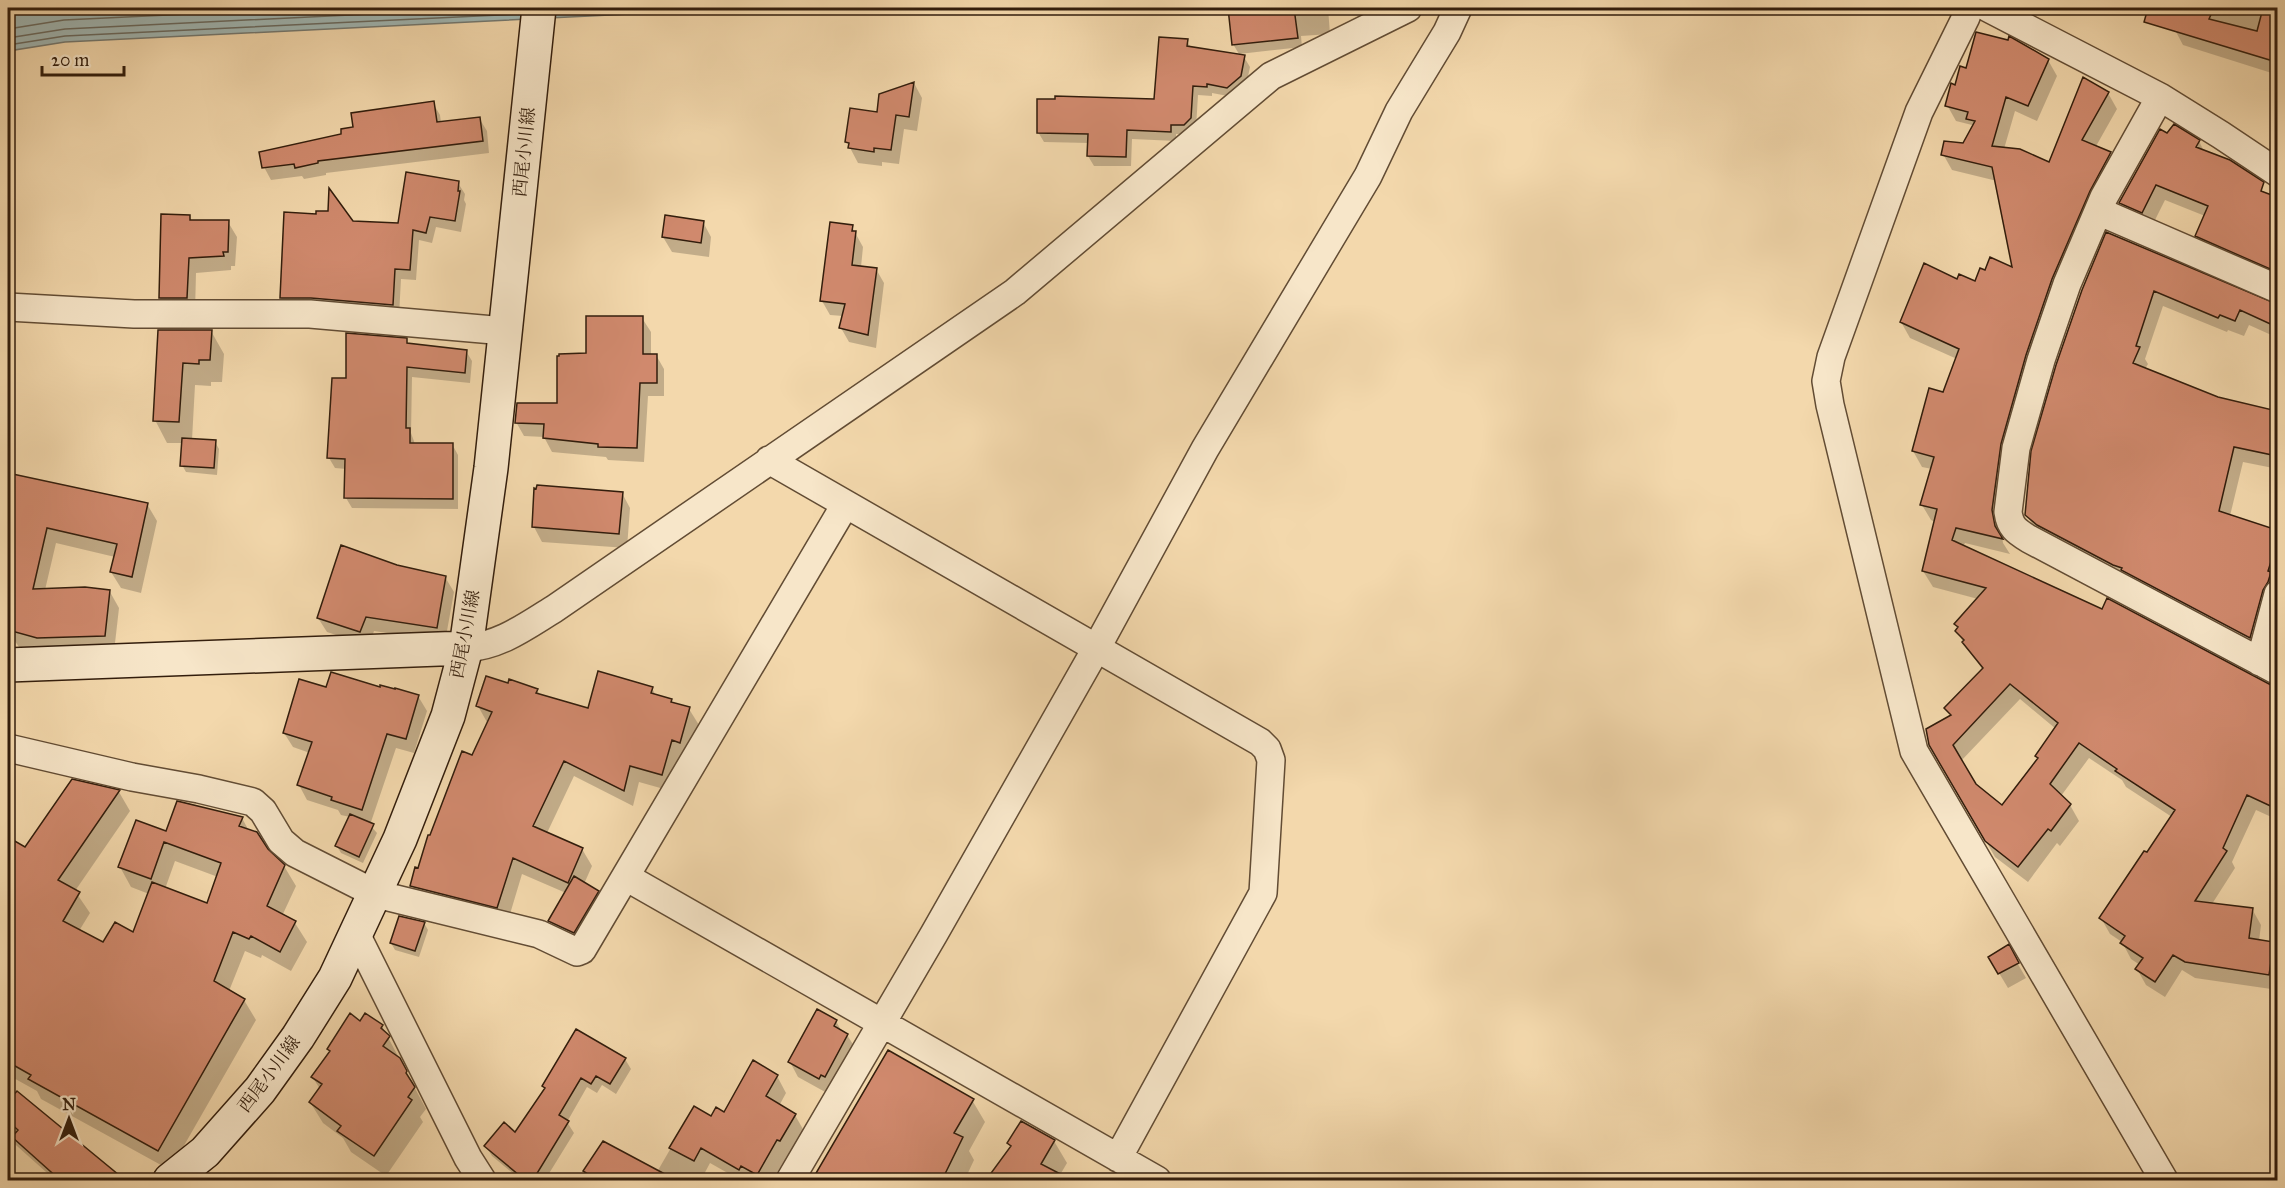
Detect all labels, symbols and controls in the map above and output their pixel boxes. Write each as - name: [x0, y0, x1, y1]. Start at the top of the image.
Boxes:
- scale bar: [42, 39, 124, 77]
- text: 20 m: [51, 49, 89, 71]
- street label: 西尾小川線: [508, 106, 540, 198]
- street label: 西尾小川線: [446, 588, 484, 680]
- street label: 西尾小川線: [233, 1031, 305, 1117]
- north arrow: [39, 1089, 99, 1149]
- text: N: [62, 1095, 76, 1114]

